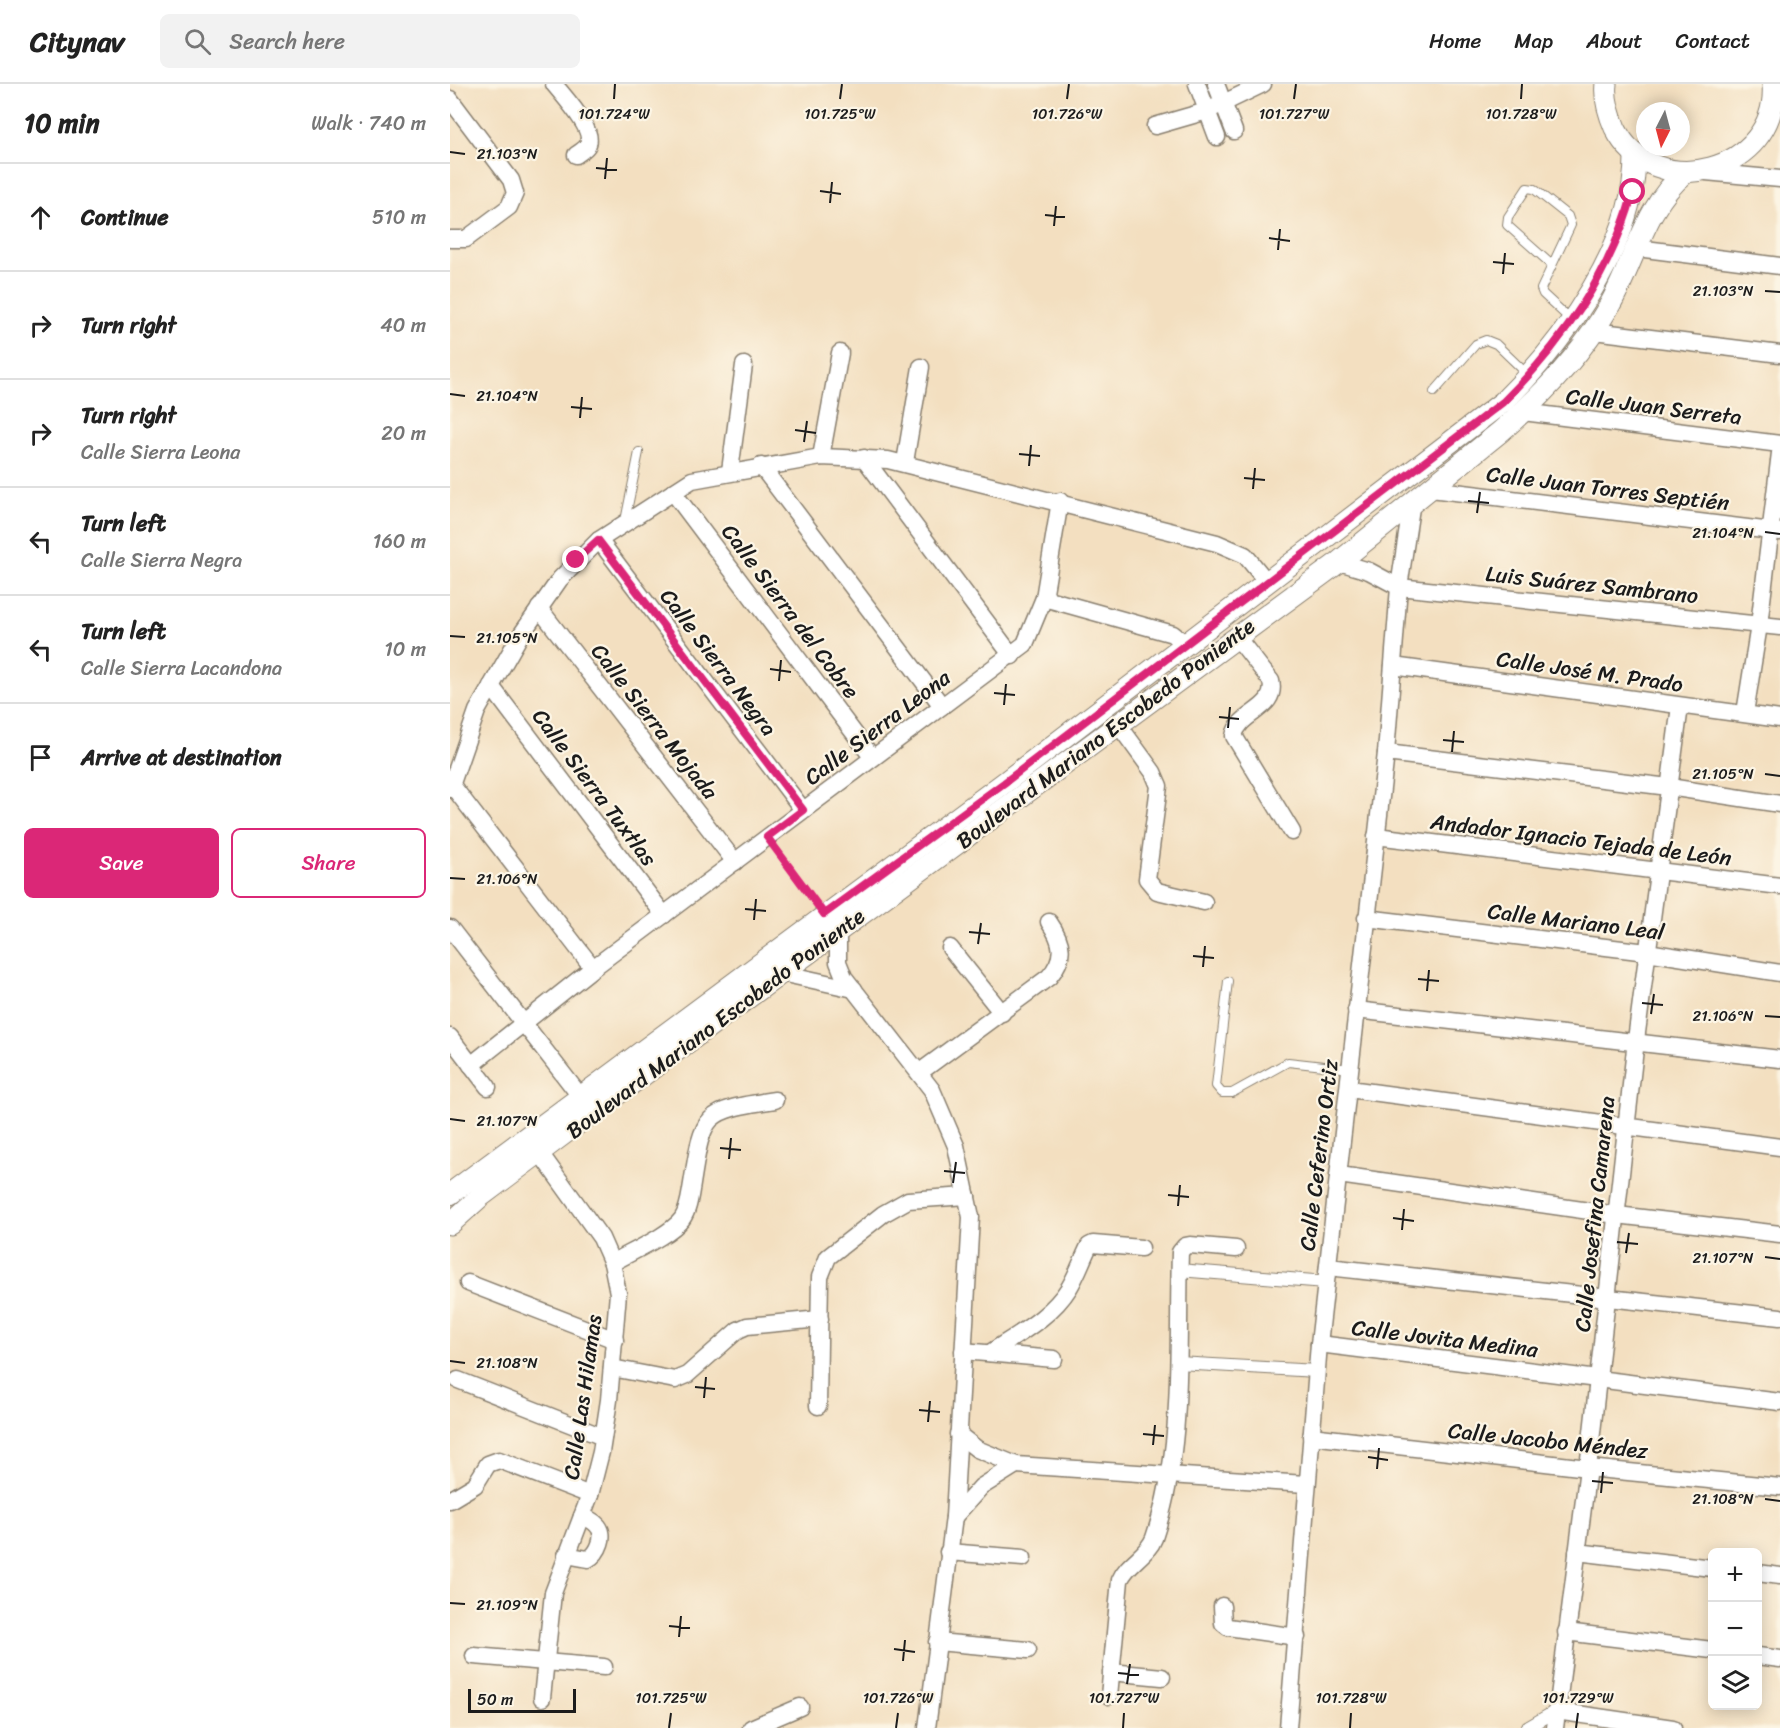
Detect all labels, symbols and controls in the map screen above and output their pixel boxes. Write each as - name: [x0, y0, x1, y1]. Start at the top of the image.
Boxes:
- search box: [160, 14, 580, 68]
- text: Citynav: [30, 17, 124, 66]
- text: Search here: [229, 22, 345, 61]
- text: Home: [1429, 22, 1481, 60]
- text: Map: [1514, 22, 1553, 60]
- text: About: [1586, 22, 1643, 60]
- text: Contact: [1676, 22, 1750, 60]
- icon: search: [181, 25, 214, 58]
- text: 10 min: [24, 100, 100, 146]
- text: 101.724°W: [578, 101, 650, 127]
- text: 101.725°W: [804, 101, 876, 127]
- text: 101.726°W: [1032, 101, 1103, 127]
- text: 101.727°W: [1259, 101, 1330, 127]
- text: 101.728°W: [1485, 101, 1557, 127]
- north arrow: [1636, 102, 1690, 156]
- text: Walk · 740 m: [311, 106, 426, 141]
- text: 21.103°N: [477, 141, 538, 167]
- route start: [1619, 178, 1645, 204]
- text: Continue: [81, 198, 169, 237]
- text: 510 m: [372, 200, 426, 235]
- icon: ahead: [24, 201, 57, 234]
- text: 21.103°N: [1693, 278, 1754, 304]
- text: Turn right: [81, 306, 176, 345]
- text: 40 m: [380, 308, 426, 343]
- icon: right: [24, 309, 57, 342]
- street label: Calle Juan Serreta: [1564, 376, 1744, 437]
- text: 21.104°N: [476, 383, 538, 409]
- text: Turn right: [81, 396, 176, 435]
- text: 20 m: [381, 416, 426, 451]
- icon: right: [24, 417, 57, 450]
- text: Calle Sierra Leona: [81, 435, 240, 470]
- street label: Calle Juan Torres Septién: [1484, 454, 1732, 523]
- text: Turn left: [81, 504, 166, 543]
- street label: Calle Sierra del Cobre: [711, 515, 870, 708]
- text: 21.104°N: [1692, 520, 1754, 546]
- text: 160 m: [373, 524, 426, 559]
- icon: left: [24, 525, 57, 558]
- text: Calle Sierra Negra: [81, 543, 242, 578]
- route end: [562, 546, 588, 572]
- street label: Luis Suárez Sambrano: [1484, 554, 1700, 615]
- street label: Calle Sierra Negra: [650, 580, 788, 745]
- street label: Boulevard Mariano Escobedo Poniente: [947, 607, 1264, 859]
- text: Turn left: [81, 612, 166, 651]
- text: 21.105°N: [476, 625, 538, 651]
- text: 10 m: [384, 632, 426, 667]
- icon: left: [24, 633, 57, 666]
- street label: Calle Sierra Mojada: [581, 634, 729, 809]
- street label: Calle José M. Prado: [1494, 639, 1686, 704]
- text: Calle Sierra Lacandona: [81, 651, 282, 686]
- street label: Calle Sierra Leona: [796, 659, 960, 796]
- street label: Calle Sierra Tuxtlas: [522, 700, 668, 876]
- text: Arrive at destination: [81, 738, 282, 777]
- icon: arrive: [24, 741, 57, 774]
- text: 21.105°N: [1692, 761, 1754, 787]
- street label: Andador Ignacio Tejada de León: [1427, 802, 1734, 877]
- button: Save: [24, 828, 219, 898]
- button: Share: [231, 828, 426, 898]
- text: 21.106°N: [477, 866, 538, 892]
- street label: Calle Mariano Leal: [1485, 891, 1667, 952]
- street label: Boulevard Mariano Escobedo Poniente: [557, 897, 874, 1149]
- text: 21.106°N: [1693, 1003, 1754, 1029]
- street label: Calle Ceferino Ortiz: [1287, 1057, 1350, 1253]
- street label: Calle Josefina Camarena: [1563, 1094, 1626, 1334]
- text: 21.107°N: [477, 1108, 538, 1134]
- text: 21.107°N: [1693, 1245, 1754, 1271]
- street label: Calle Jovita Medina: [1350, 1308, 1541, 1369]
- street label: Calle Las Hilamas: [552, 1312, 613, 1482]
- text: 21.108°N: [476, 1350, 538, 1376]
- street label: Calle Jacobo Méndez: [1446, 1411, 1650, 1470]
- text: 21.108°N: [1692, 1486, 1754, 1512]
- map controls: [1708, 1548, 1762, 1710]
- button: +: [1708, 1548, 1762, 1602]
- text: 21.109°N: [476, 1592, 538, 1618]
- button: −: [1708, 1602, 1762, 1656]
- button: layers: [1708, 1656, 1762, 1710]
- text: 50 m: [477, 1685, 513, 1714]
- text: 101.725°W: [635, 1685, 707, 1711]
- text: 101.726°W: [863, 1685, 934, 1711]
- text: 101.727°W: [1089, 1685, 1160, 1711]
- text: 101.728°W: [1315, 1685, 1387, 1711]
- text: 101.729°W: [1542, 1685, 1614, 1711]
- scale bar: [468, 1686, 576, 1714]

